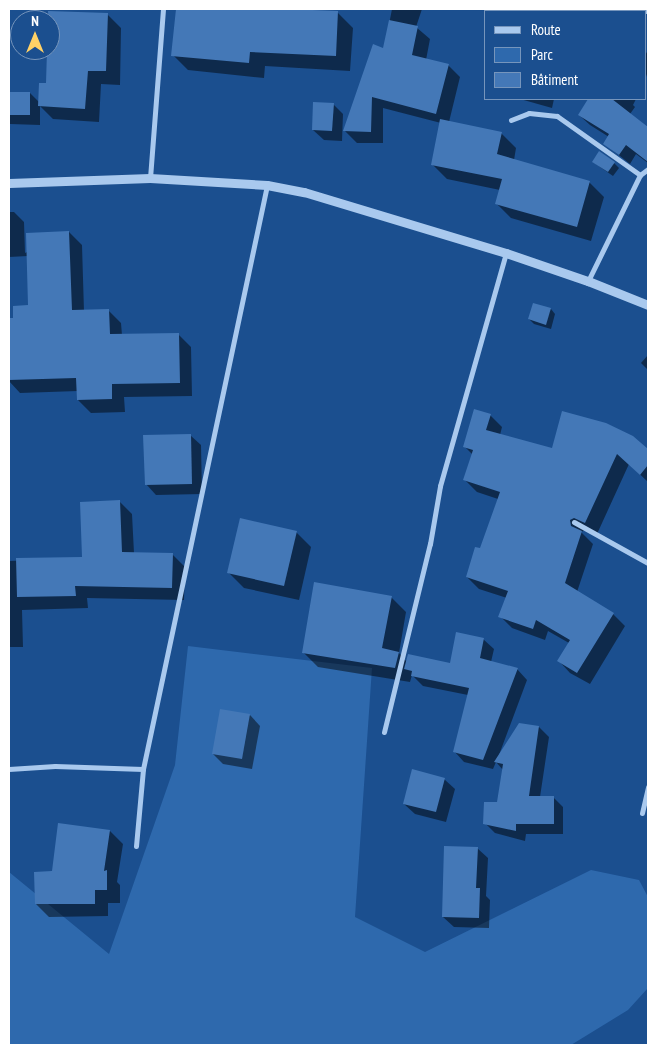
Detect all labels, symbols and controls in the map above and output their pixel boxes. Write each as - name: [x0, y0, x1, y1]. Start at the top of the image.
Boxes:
- north arrow: [10, 10, 60, 60]
- legend: [484, 10, 647, 100]
- text: N: [31, 12, 39, 30]
- text: Route: [531, 20, 561, 39]
- text: Parc: [531, 45, 553, 64]
- text: Bâtiment: [531, 70, 578, 89]

